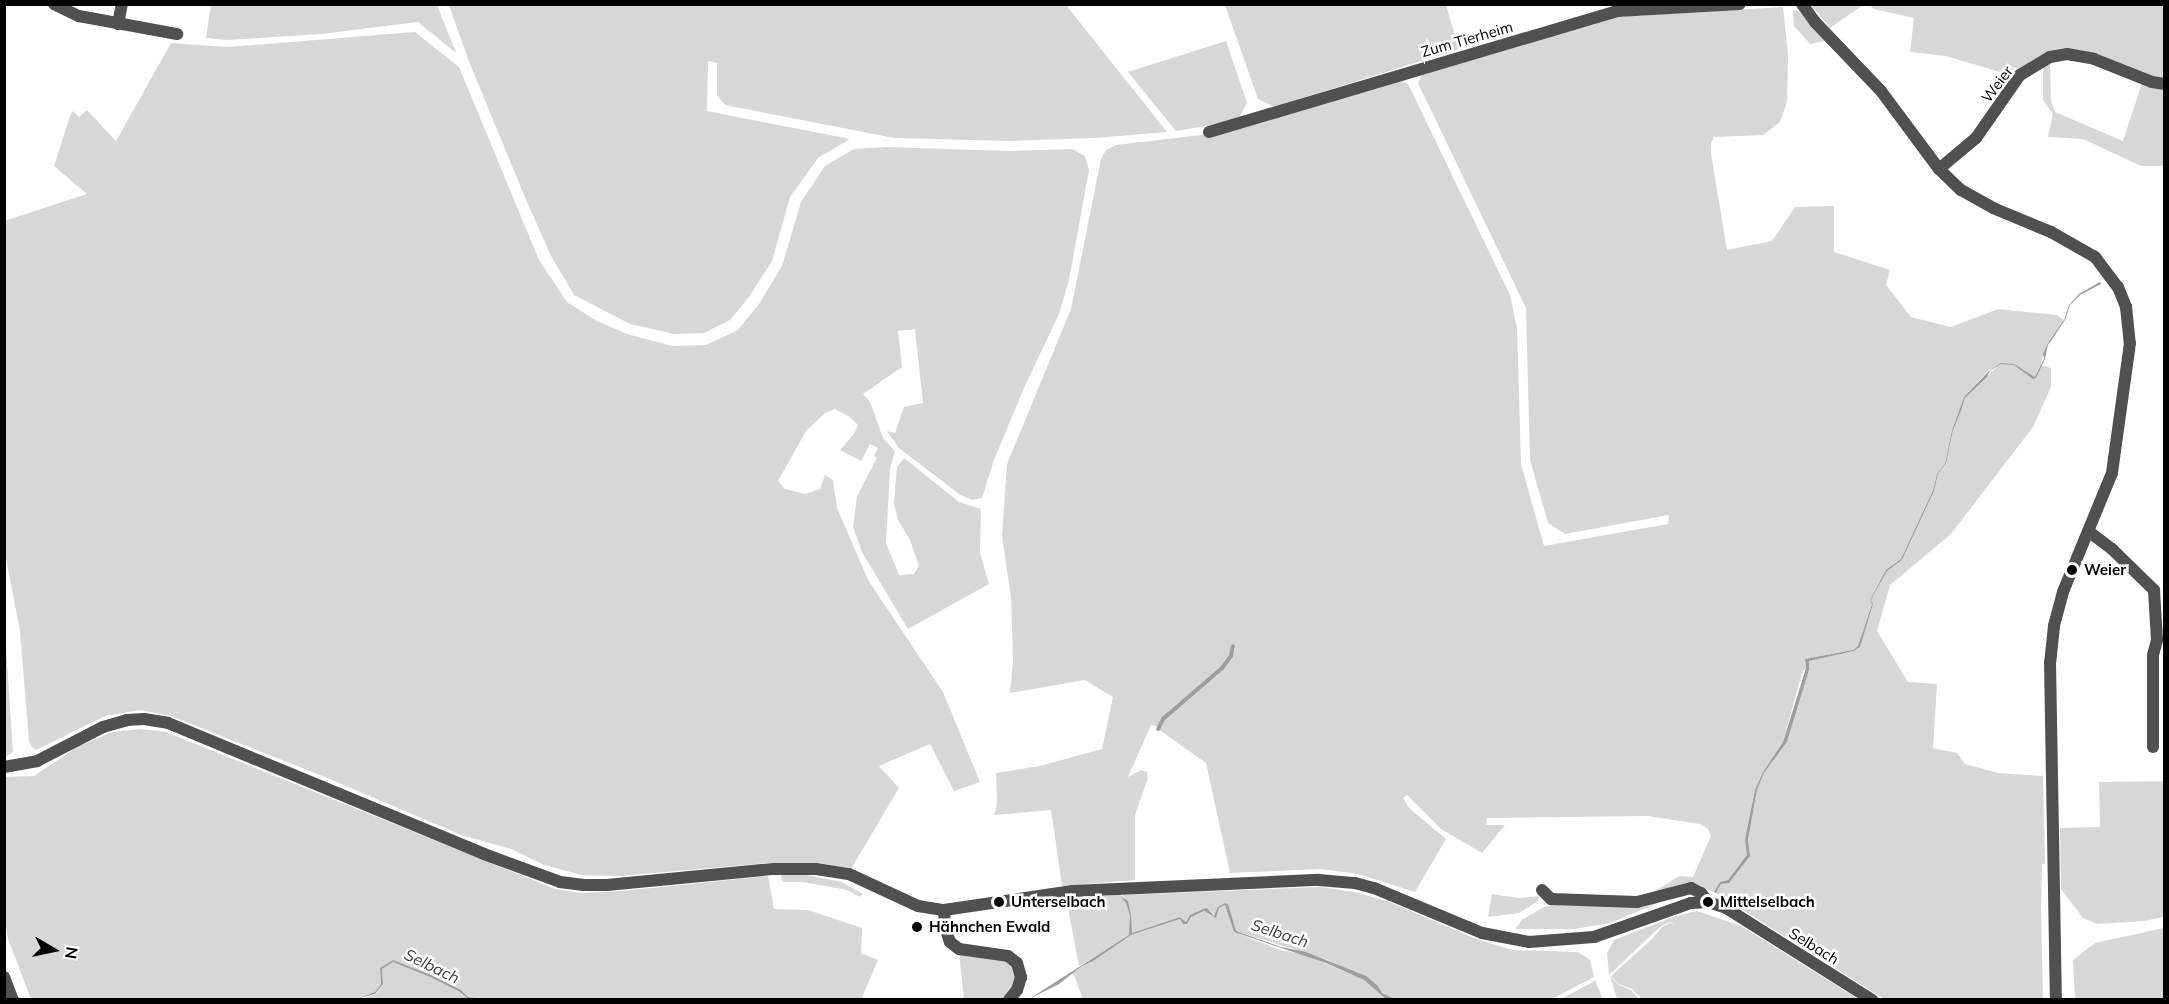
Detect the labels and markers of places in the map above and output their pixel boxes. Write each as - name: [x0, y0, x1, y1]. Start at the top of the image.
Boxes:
- place label: Weier: [2084, 561, 2126, 579]
- marker: Weier: [2065, 563, 2079, 577]
- place label: Unterselbach: [1011, 893, 1106, 911]
- place label: Mittelselbach: [1720, 893, 1815, 911]
- marker: Unterselbach: [992, 895, 1006, 909]
- marker: Mittelselbach: [1701, 895, 1715, 909]
- place label: Hähnchen Ewald: [929, 918, 1050, 936]
- marker: Hähnchen Ewald: [910, 920, 924, 934]

